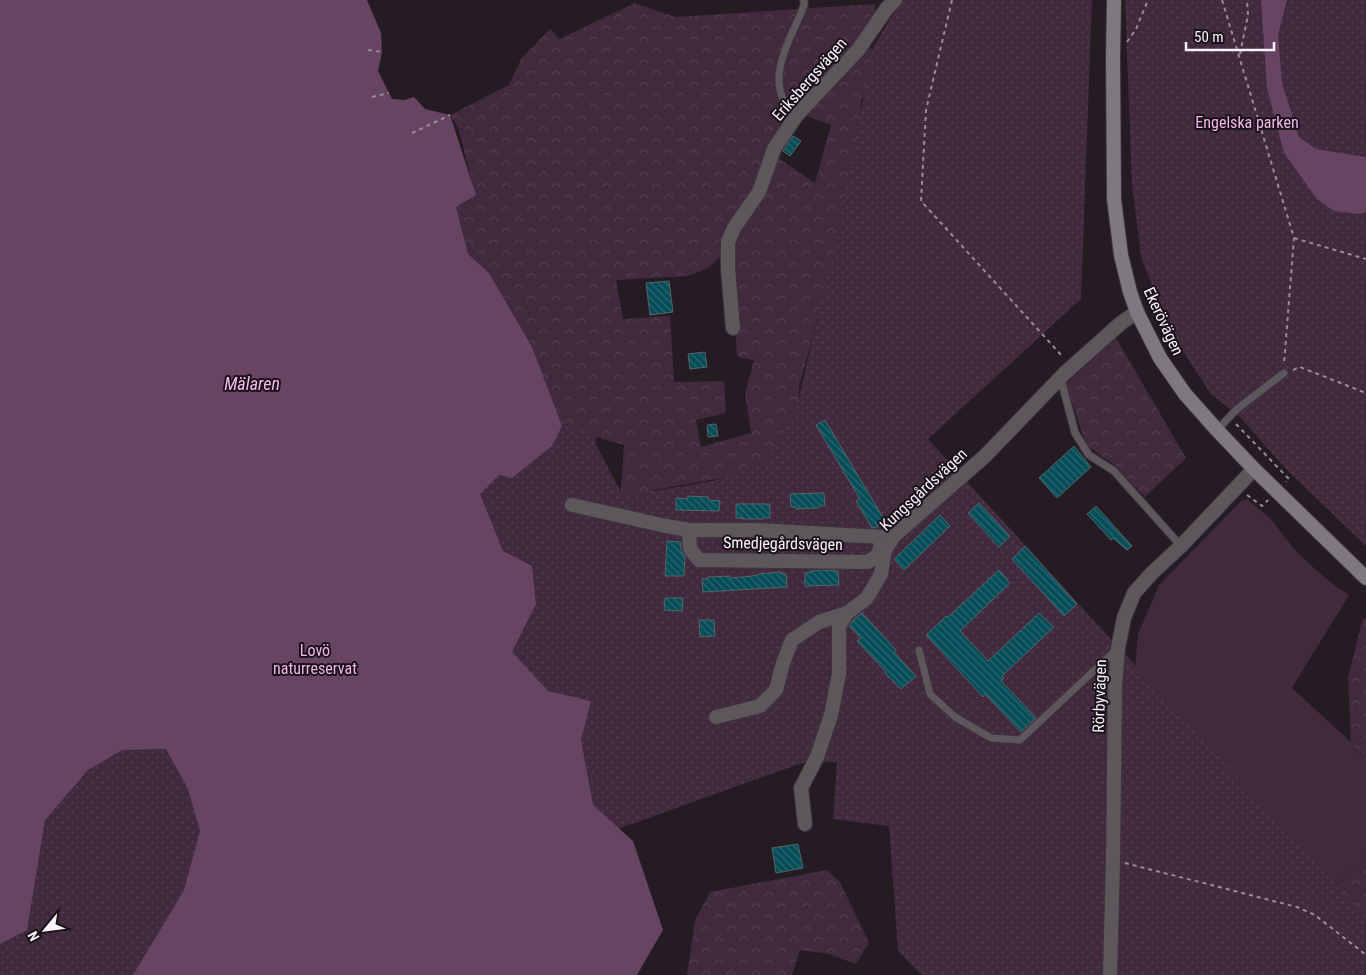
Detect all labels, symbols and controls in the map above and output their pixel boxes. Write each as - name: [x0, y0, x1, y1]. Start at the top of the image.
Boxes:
- scale bar: [1186, 20, 1274, 52]
- text: 50 m: [1194, 28, 1224, 46]
- street label: Eriksbergsvägen: [768, 34, 851, 125]
- park label: Engelska parken: [1195, 113, 1299, 132]
- street label: Ekerövägen: [1140, 284, 1188, 358]
- water label: Mälaren: [224, 373, 280, 394]
- street label: Kungsgårdsvägen: [876, 444, 971, 535]
- street label: Smedjegårdsvägen: [723, 533, 843, 554]
- park label: Lovö naturreservat: [273, 641, 357, 678]
- street label: Rörbyvägen: [1089, 659, 1110, 733]
- north arrow: [20, 905, 70, 955]
- text: N: [25, 929, 43, 944]

